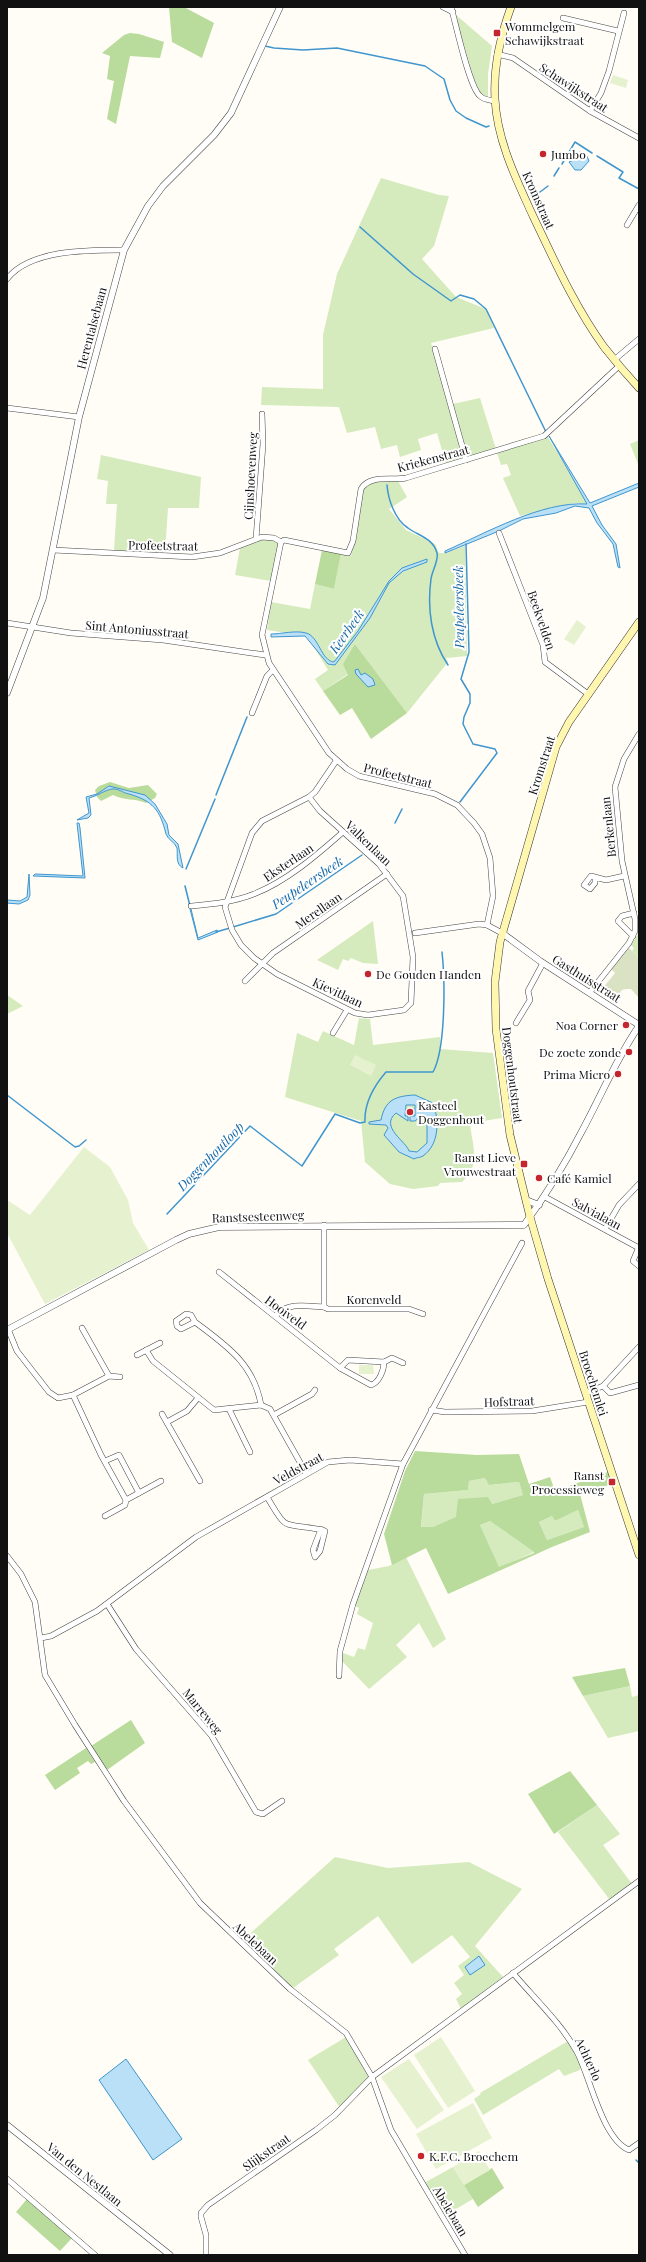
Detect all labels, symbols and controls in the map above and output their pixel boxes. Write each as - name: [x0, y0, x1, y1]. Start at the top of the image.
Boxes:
- place label: Wommelgem Schawijkstraat: [504, 18, 585, 48]
- marker: Wommelgem Schawijkstraat: [492, 28, 502, 38]
- street label: Schawijkstraat: [537, 59, 612, 116]
- place label: Jumbo: [550, 146, 586, 162]
- marker: Jumbo: [538, 149, 548, 159]
- street label: Kromstraat: [519, 169, 559, 232]
- street label: Herentalsebaan: [72, 285, 110, 371]
- street label: Cijnshoevenweg: [240, 431, 260, 520]
- street label: Kriekenstraat: [395, 441, 471, 475]
- street label: Profeetstraat: [128, 536, 199, 554]
- water label: Peupeleersbeek: [449, 565, 467, 650]
- street label: Beekvelden: [524, 588, 560, 652]
- water label: Keerbeek: [324, 606, 367, 657]
- street label: Sint Antoniusstraat: [85, 617, 190, 642]
- street label: Kromstraat: [524, 733, 558, 797]
- street label: Profeetstraat: [362, 759, 435, 791]
- street label: Berkenlaan: [597, 796, 619, 858]
- street label: Valkenlaan: [342, 816, 396, 869]
- street label: Eksterlaan: [260, 839, 316, 885]
- water label: Peupeleersbeek: [267, 852, 346, 913]
- street label: Merellaan: [292, 888, 344, 932]
- street label: Gasthuisstraat: [550, 951, 625, 1006]
- place label: De Gouden Handen: [376, 966, 481, 982]
- marker: De Gouden Handen: [363, 969, 373, 979]
- street label: Kievitlaan: [310, 973, 366, 1011]
- place label: Noa Corner: [556, 1017, 619, 1033]
- marker: Noa Corner: [621, 1020, 631, 1030]
- street label: Doggenhoutstraat: [499, 1026, 527, 1125]
- place label: De zoete zonde: [539, 1044, 621, 1060]
- marker: De zoete zonde: [624, 1047, 634, 1057]
- place label: Prima Micro: [543, 1066, 610, 1082]
- marker: Prima Micro: [613, 1069, 623, 1079]
- place label: Kasteel Doggenhout: [418, 1097, 485, 1127]
- marker: Kasteel Doggenhout: [405, 1107, 415, 1117]
- water label: Doggenhoutloop: [172, 1118, 247, 1195]
- place label: Ranst Lieve Vrouwestraat: [443, 1149, 517, 1179]
- marker: Ranst Lieve Vrouwestraat: [519, 1159, 529, 1169]
- place label: Café Kamiel: [547, 1170, 612, 1186]
- marker: Café Kamiel: [534, 1173, 544, 1183]
- street label: Salvialaan: [569, 1193, 625, 1233]
- street label: Ranstsesteenweg: [212, 1206, 305, 1226]
- street label: Korenveld: [347, 1291, 401, 1307]
- street label: Hooiveld: [262, 1292, 310, 1332]
- street label: Broechemlei: [576, 1348, 612, 1418]
- street label: Hofstraat: [483, 1392, 535, 1410]
- street label: Veldstraat: [269, 1448, 326, 1488]
- place label: Ranst Processieweg: [532, 1467, 605, 1497]
- marker: Ranst Processieweg: [607, 1477, 617, 1487]
- street label: Marreweg: [180, 1685, 227, 1738]
- street label: Abelebaan: [229, 1917, 282, 1968]
- street label: Achterlo: [572, 2034, 606, 2083]
- street label: Slijkstraat: [239, 2129, 293, 2174]
- street label: Van den Nestlaan: [43, 2138, 126, 2209]
- place label: K.F.C. Broechem: [429, 2148, 518, 2164]
- marker: K.F.C. Broechem: [416, 2151, 426, 2161]
- street label: Abelebaan: [429, 2182, 472, 2239]

